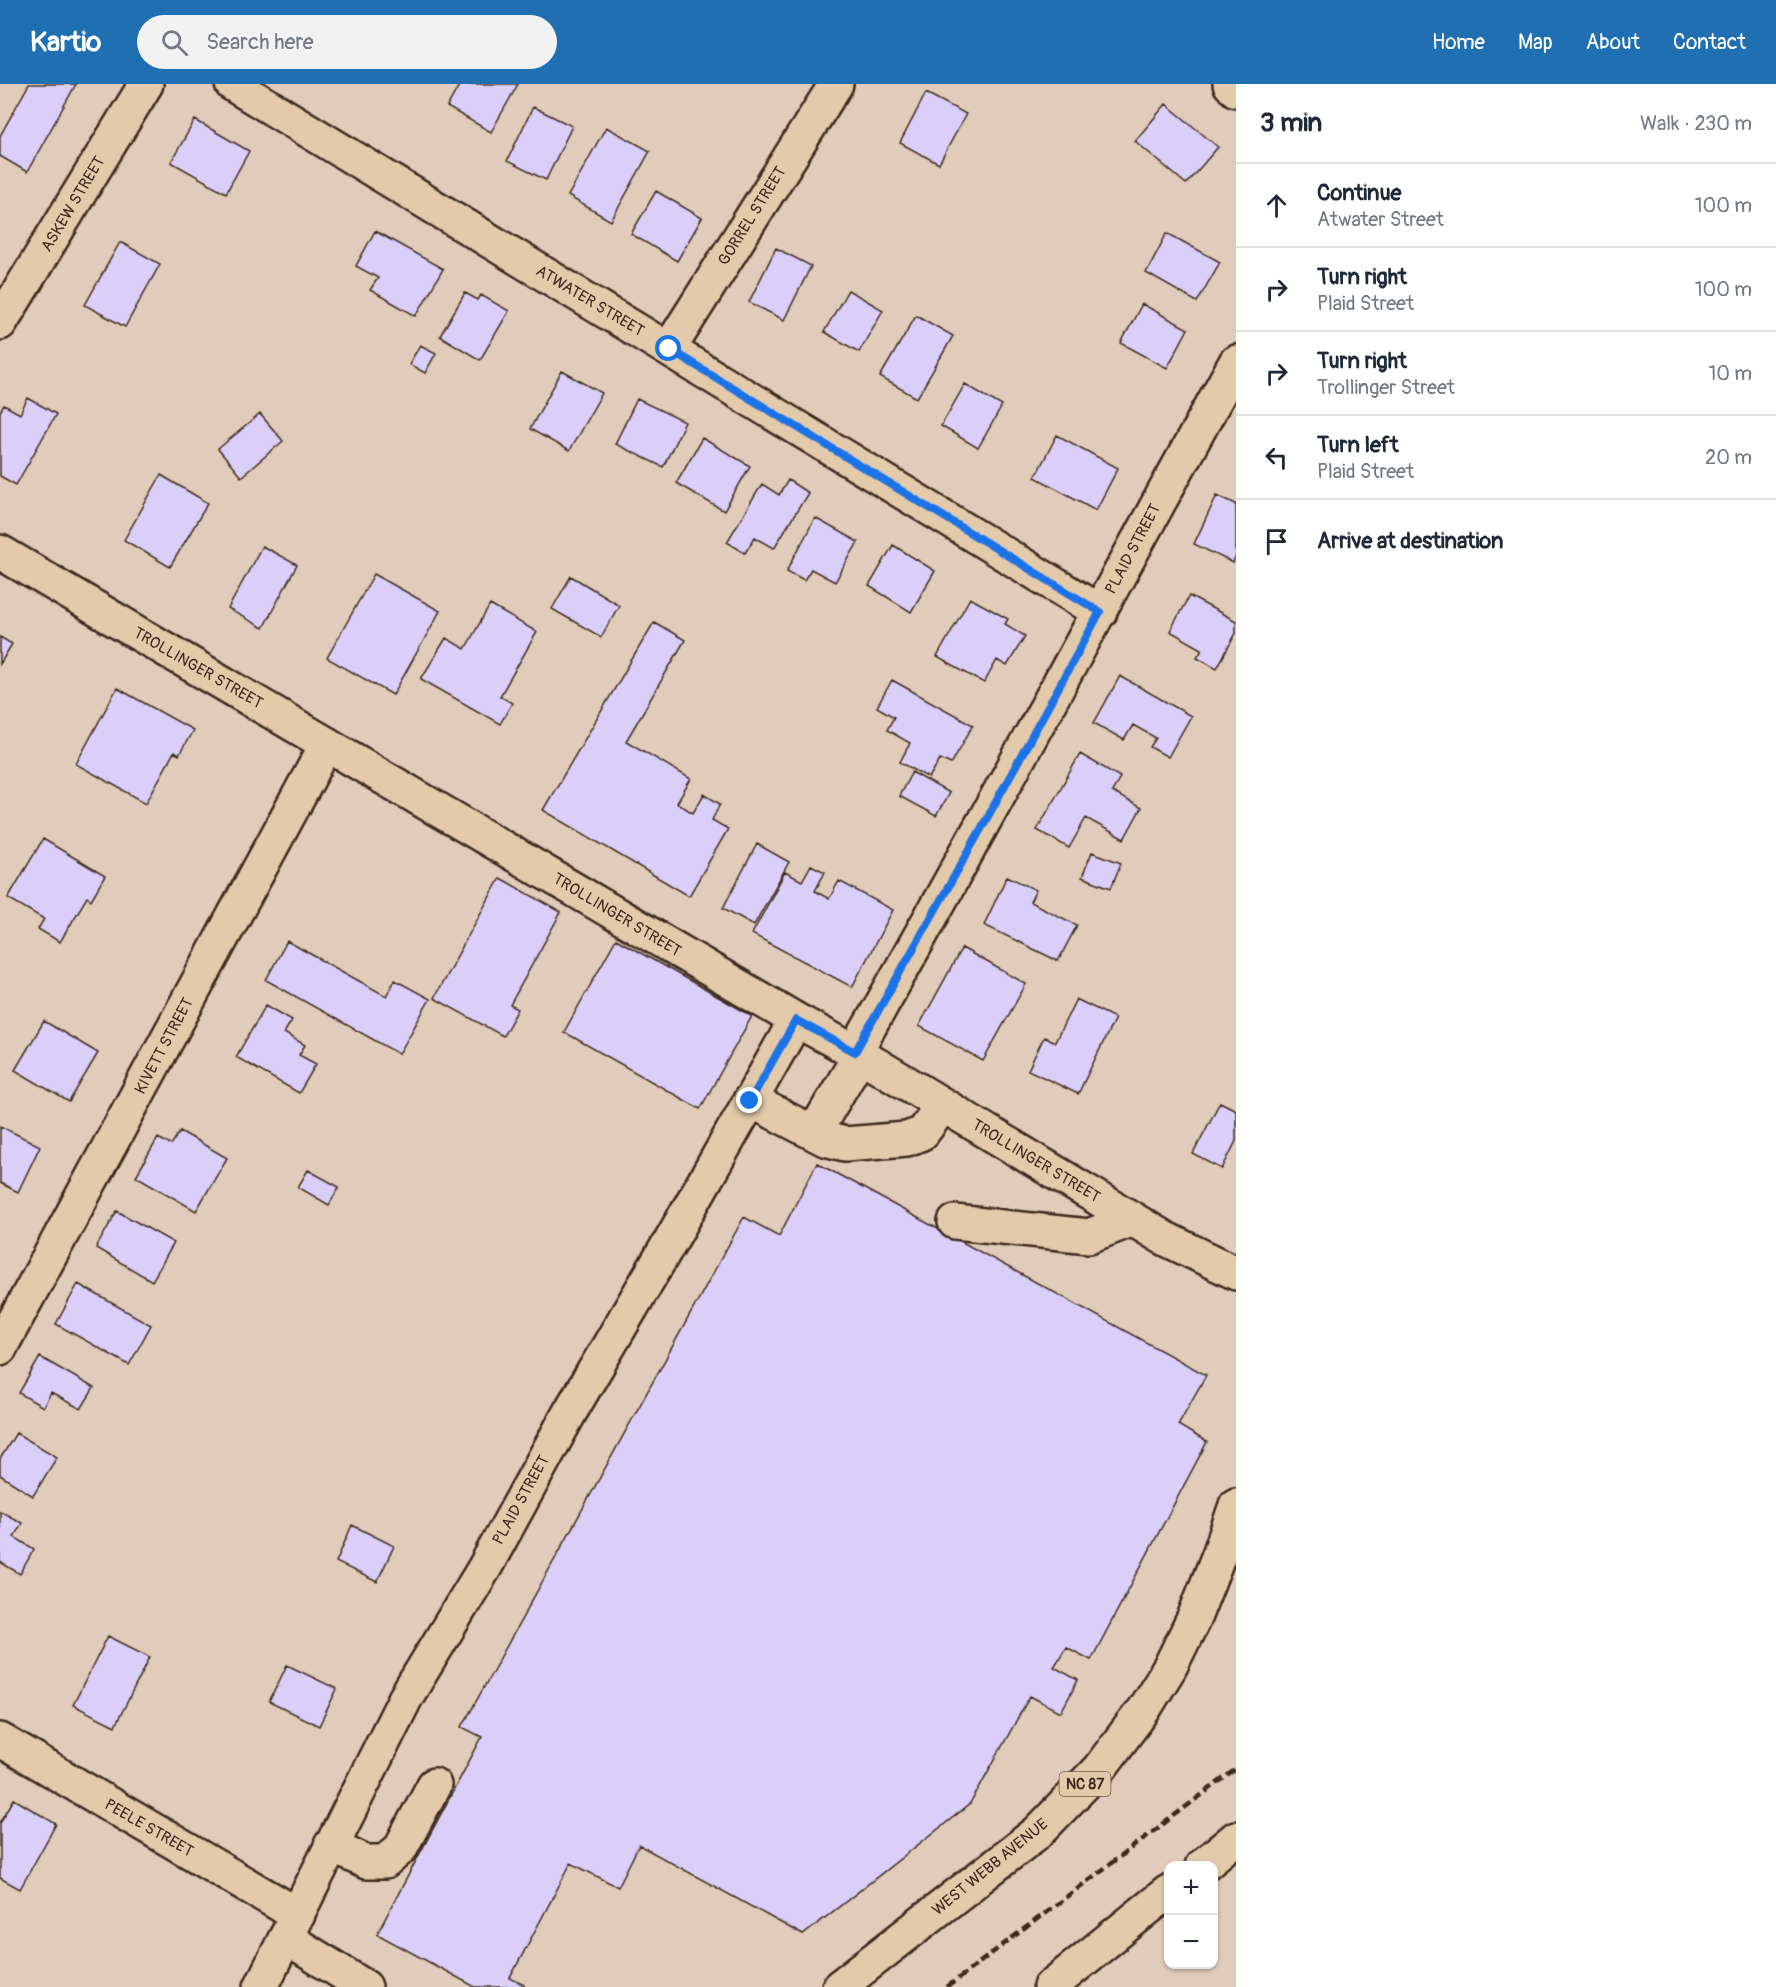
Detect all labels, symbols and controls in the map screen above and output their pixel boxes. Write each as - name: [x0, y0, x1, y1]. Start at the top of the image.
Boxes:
- search box: [137, 15, 557, 69]
- text: Kartio: [30, 25, 101, 60]
- icon: search: [158, 26, 191, 59]
- text: Search here: [206, 28, 314, 56]
- text: Home: [1432, 29, 1485, 56]
- text: Map: [1518, 29, 1553, 56]
- text: About: [1586, 29, 1640, 56]
- text: Contact: [1673, 29, 1746, 56]
- text: 3 min: [1260, 107, 1322, 139]
- text: Walk · 230 m: [1640, 111, 1752, 136]
- street label: ASKEW STREET: [37, 153, 109, 255]
- street label: GORREL STREET: [714, 163, 791, 269]
- text: Continue: [1317, 179, 1401, 207]
- icon: ahead: [1260, 189, 1293, 222]
- text: 100 m: [1695, 193, 1752, 218]
- text: Atwater Street: [1317, 207, 1444, 232]
- street label: ATWATER STREET: [532, 261, 648, 341]
- text: Turn right: [1317, 263, 1407, 291]
- icon: right: [1260, 273, 1293, 306]
- text: 100 m: [1695, 277, 1752, 302]
- text: Plaid Street: [1317, 291, 1414, 316]
- route start: [655, 335, 681, 361]
- text: Turn right: [1317, 347, 1407, 375]
- icon: right: [1260, 357, 1293, 390]
- text: 10 m: [1708, 361, 1752, 386]
- text: Trollinger Street: [1317, 375, 1455, 400]
- text: Turn left: [1317, 431, 1399, 459]
- icon: left: [1260, 441, 1293, 474]
- text: 20 m: [1705, 445, 1752, 470]
- text: Plaid Street: [1317, 459, 1414, 484]
- street label: PLAID STREET: [1101, 500, 1165, 598]
- icon: arrive: [1260, 525, 1293, 558]
- text: Arrive at destination: [1317, 527, 1503, 555]
- street label: TROLLINGER STREET: [130, 623, 266, 713]
- street label: TROLLINGER STREET: [549, 869, 685, 961]
- street label: KIVETT STREET: [130, 994, 198, 1098]
- route end: [736, 1087, 762, 1113]
- street label: TROLLINGER STREET: [968, 1115, 1104, 1207]
- street label: PLAID STREET: [488, 1452, 554, 1548]
- road number: NC 87: [1060, 1772, 1110, 1796]
- street label: PEELE STREET: [101, 1795, 197, 1862]
- street label: WEST WEBB AVENUE: [928, 1814, 1052, 1920]
- map controls: [1164, 1861, 1218, 1969]
- button: +: [1164, 1861, 1218, 1915]
- button: −: [1164, 1915, 1218, 1969]

